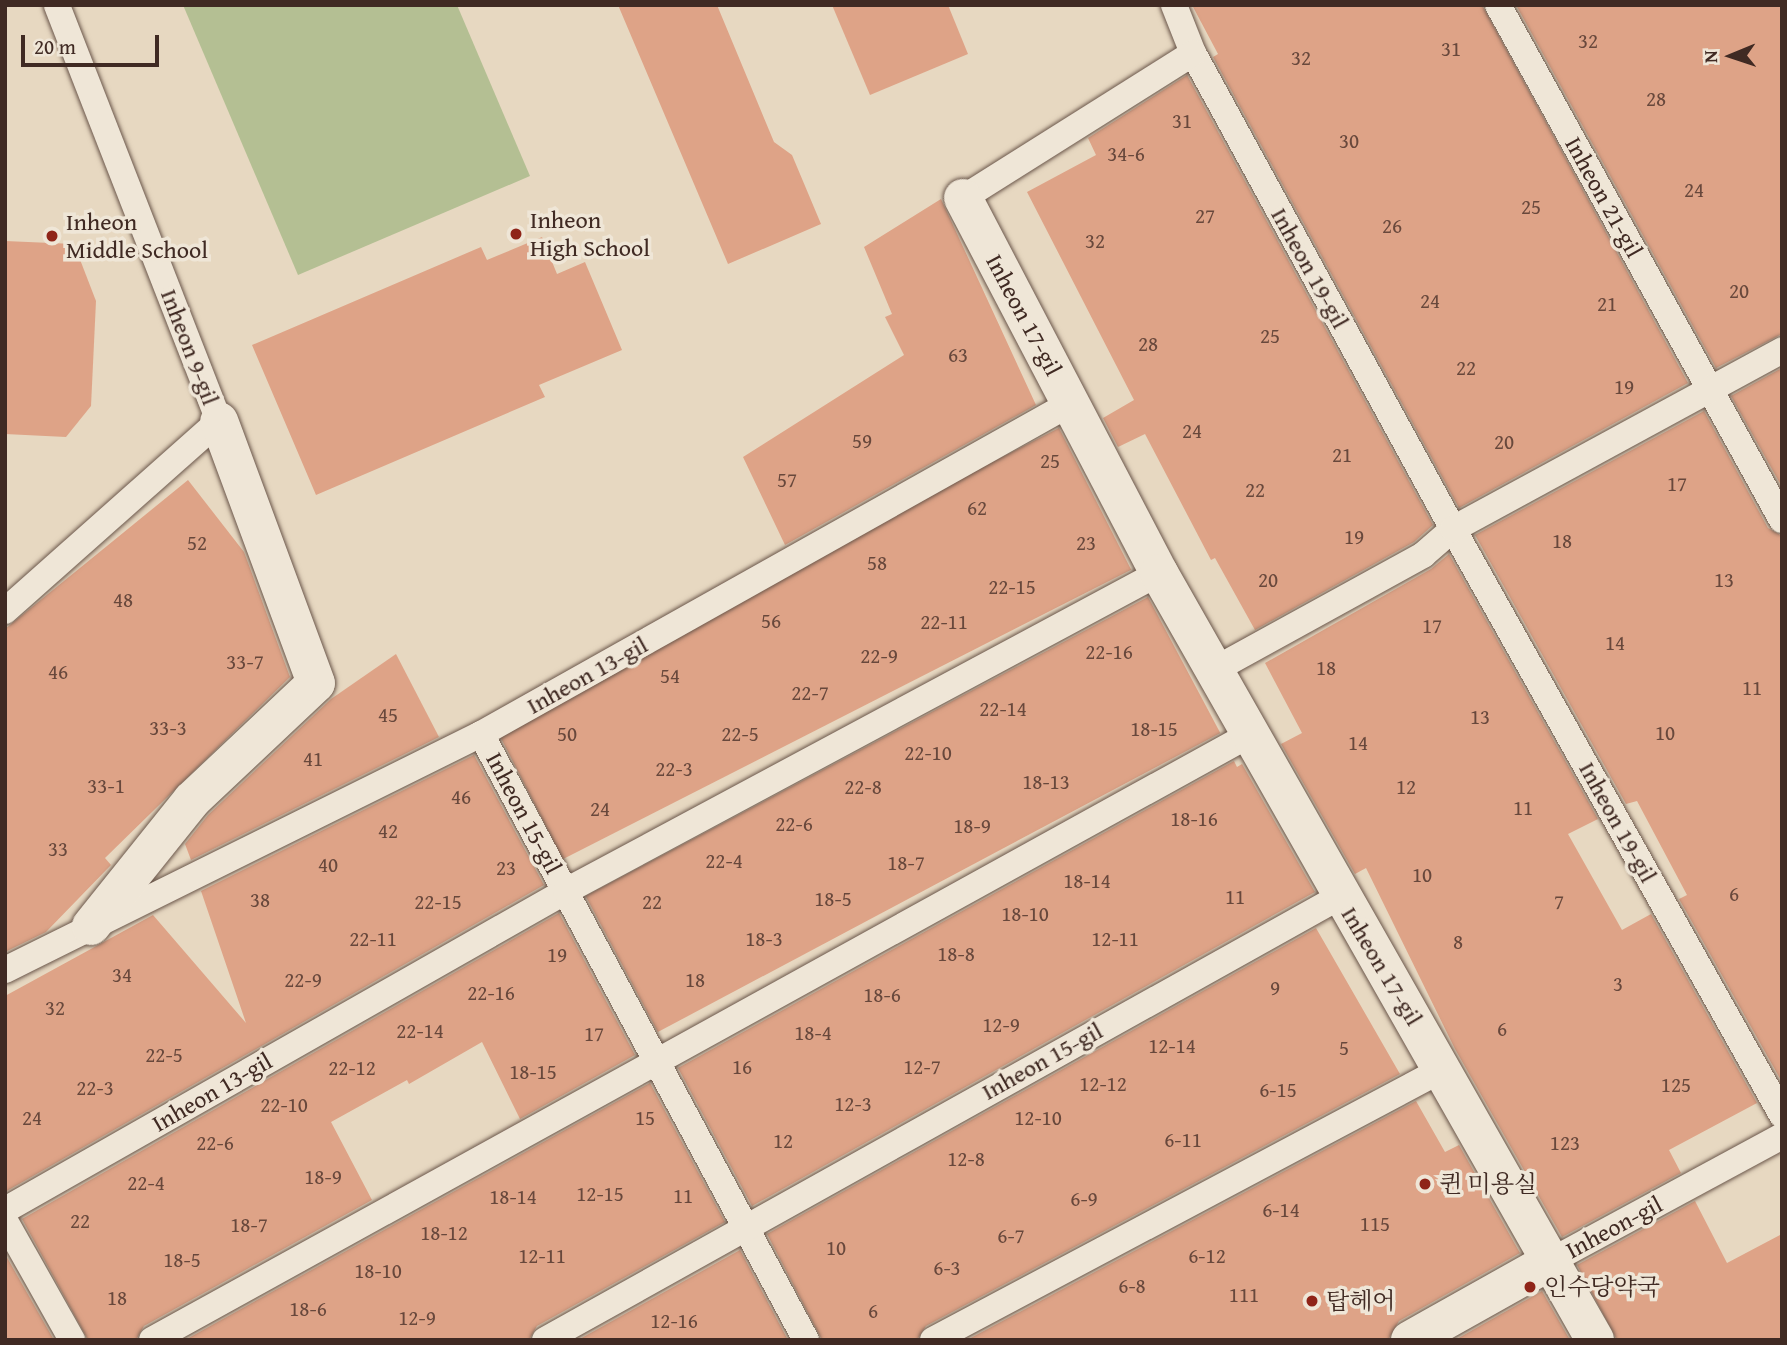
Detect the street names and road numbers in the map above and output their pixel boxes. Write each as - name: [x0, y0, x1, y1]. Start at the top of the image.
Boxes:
- street label: Inheon 21-gil: [1559, 132, 1649, 262]
- street label: Inheon 19-gil: [1265, 203, 1355, 333]
- street label: Inheon 17-gil: [980, 249, 1068, 381]
- street label: Inheon 9-gil: [155, 285, 225, 409]
- street label: Inheon 13-gil: [522, 630, 652, 720]
- street label: Inheon 15-gil: [480, 747, 568, 879]
- street label: Inheon 19-gil: [1573, 757, 1663, 887]
- street label: Inheon 17-gil: [1335, 901, 1429, 1031]
- street label: Inheon 15-gil: [977, 1016, 1107, 1106]
- street label: Inheon 13-gil: [147, 1046, 277, 1138]
- street label: Inheon-gil: [1561, 1190, 1667, 1264]

